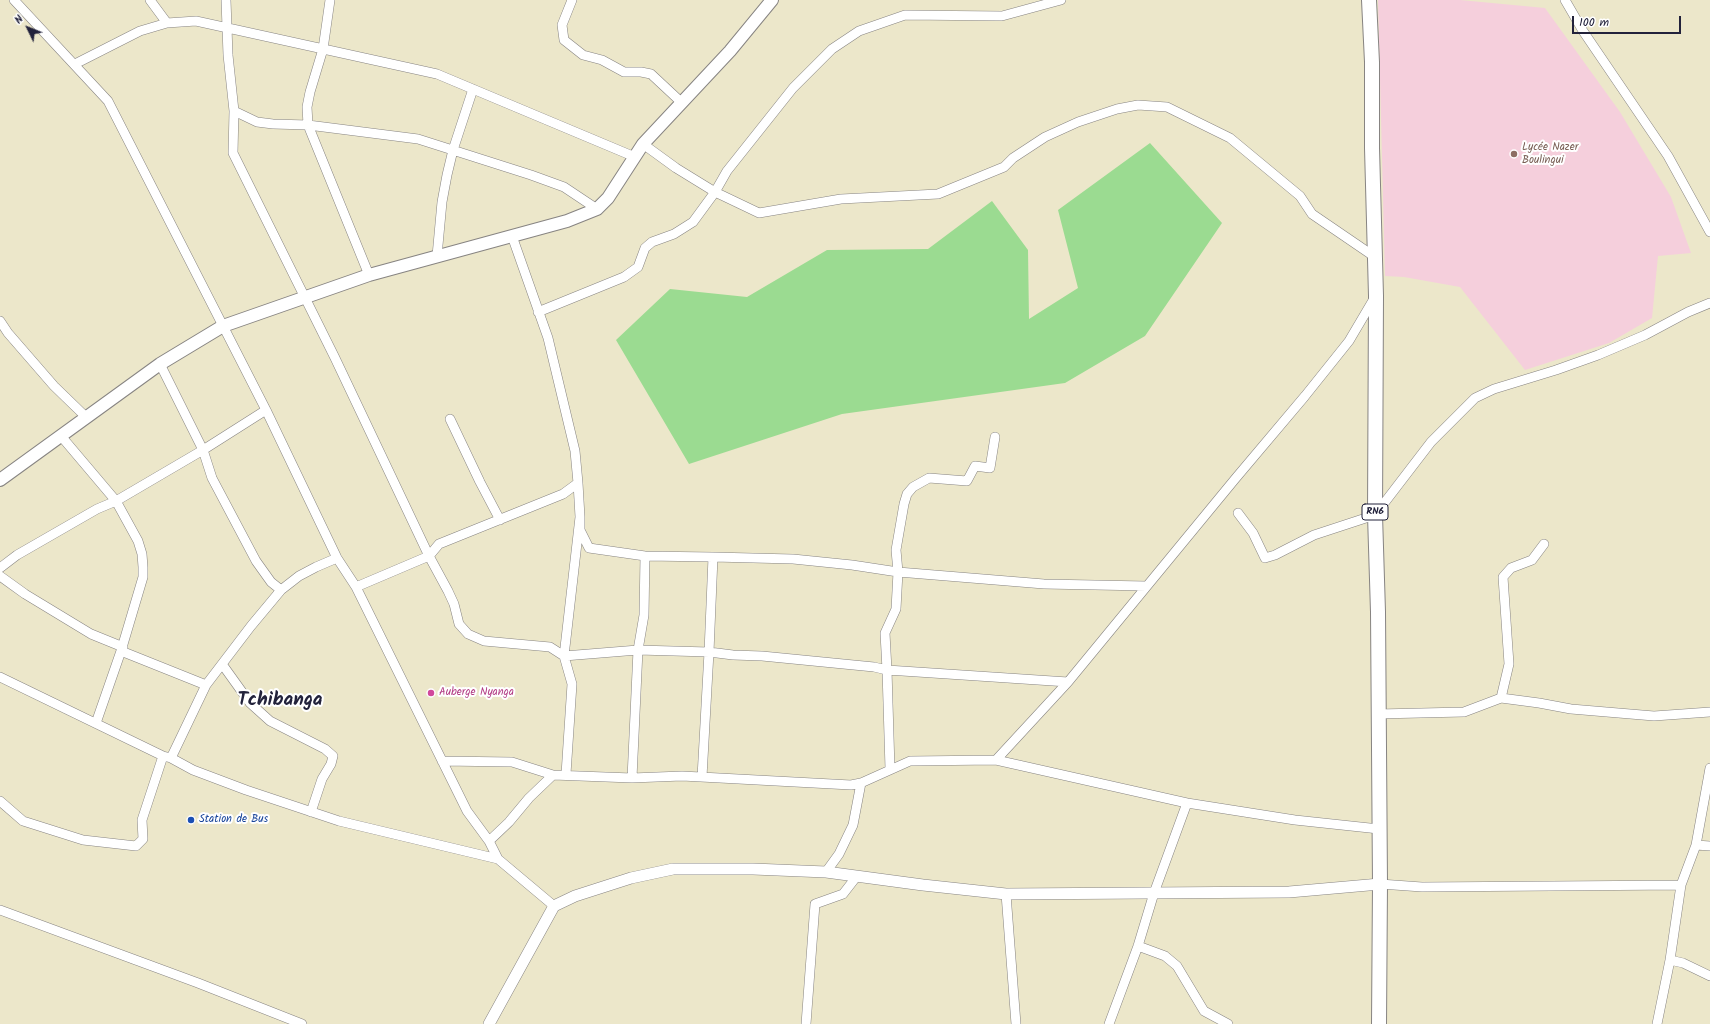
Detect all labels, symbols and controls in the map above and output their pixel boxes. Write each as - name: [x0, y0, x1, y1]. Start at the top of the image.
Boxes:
- north arrow: [8, 8, 48, 48]
- scale bar: [1574, 8, 1683, 34]
- text: N: [10, 11, 28, 29]
- text: 100 m: [1579, 13, 1609, 32]
- place label: Lycée Nazer Boulingui: [1522, 141, 1578, 167]
- marker: Lycée Nazer Boulingui: [1509, 149, 1519, 159]
- road number: RN6: [1362, 504, 1388, 520]
- place label: Auberge Nyanga: [439, 686, 514, 700]
- marker: Auberge Nyanga: [426, 688, 436, 698]
- district label: Tchibanga: [237, 691, 323, 713]
- place label: Station de Bus: [199, 813, 268, 827]
- marker: Station de Bus: [186, 815, 196, 825]

